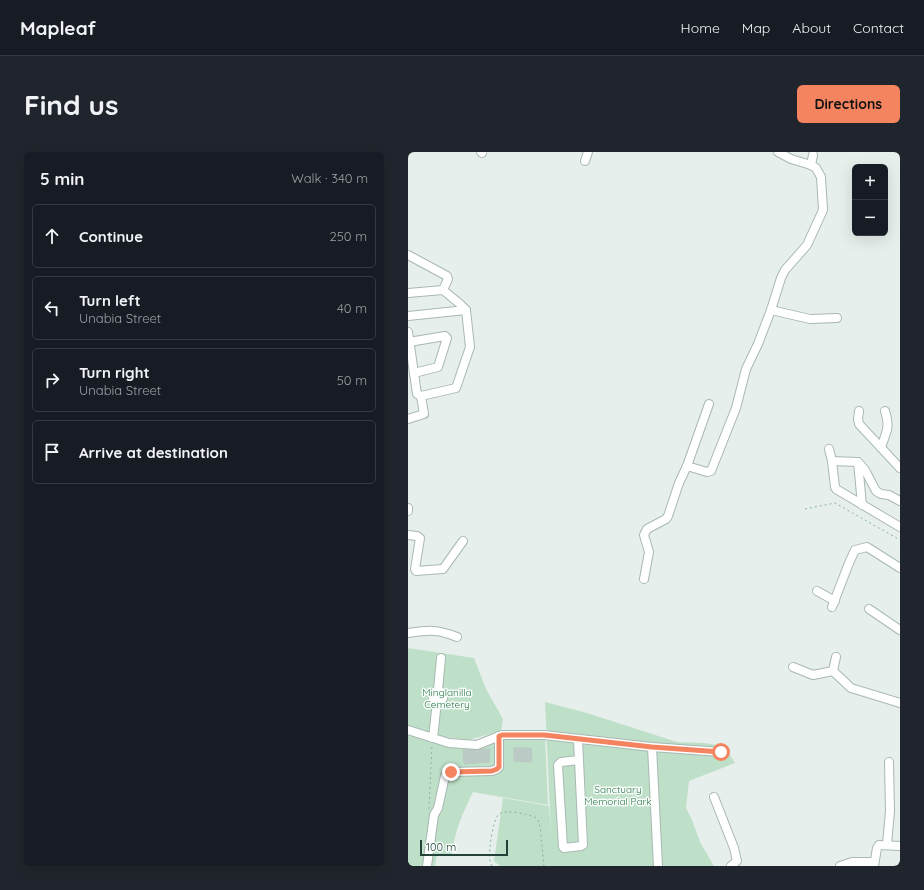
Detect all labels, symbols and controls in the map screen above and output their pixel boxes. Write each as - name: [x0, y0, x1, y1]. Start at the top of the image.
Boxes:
- text: Mapleaf: [20, 16, 96, 40]
- text: Home: [681, 19, 720, 37]
- text: Map: [742, 19, 770, 37]
- text: About: [792, 19, 831, 37]
- text: Contact: [853, 19, 904, 37]
- button: Directions: [797, 85, 900, 123]
- text: Find us: [24, 87, 118, 122]
- map controls: [852, 164, 888, 236]
- button: +: [852, 164, 888, 200]
- text: 5 min: [40, 168, 84, 189]
- text: Walk · 340 m: [291, 170, 368, 186]
- button: −: [852, 200, 888, 236]
- icon: ahead: [41, 225, 63, 247]
- text: Continue: [79, 227, 143, 246]
- text: 250 m: [330, 228, 367, 244]
- text: Turn left: [79, 291, 141, 310]
- icon: left: [41, 297, 63, 319]
- text: 40 m: [337, 300, 367, 316]
- text: Unabia Street: [79, 310, 161, 326]
- text: Turn right: [79, 363, 150, 382]
- icon: right: [41, 369, 63, 391]
- text: 50 m: [337, 372, 367, 388]
- text: Unabia Street: [79, 382, 161, 398]
- icon: arrive: [41, 441, 63, 463]
- text: Arrive at destination: [79, 443, 228, 462]
- park label: Minglanilla Cemetery: [422, 686, 472, 711]
- route start: [712, 743, 730, 761]
- route end: [442, 763, 460, 781]
- park label: Sanctuary Memorial Park: [584, 783, 652, 808]
- scale bar: [420, 838, 508, 857]
- text: 100 m: [426, 840, 456, 854]

